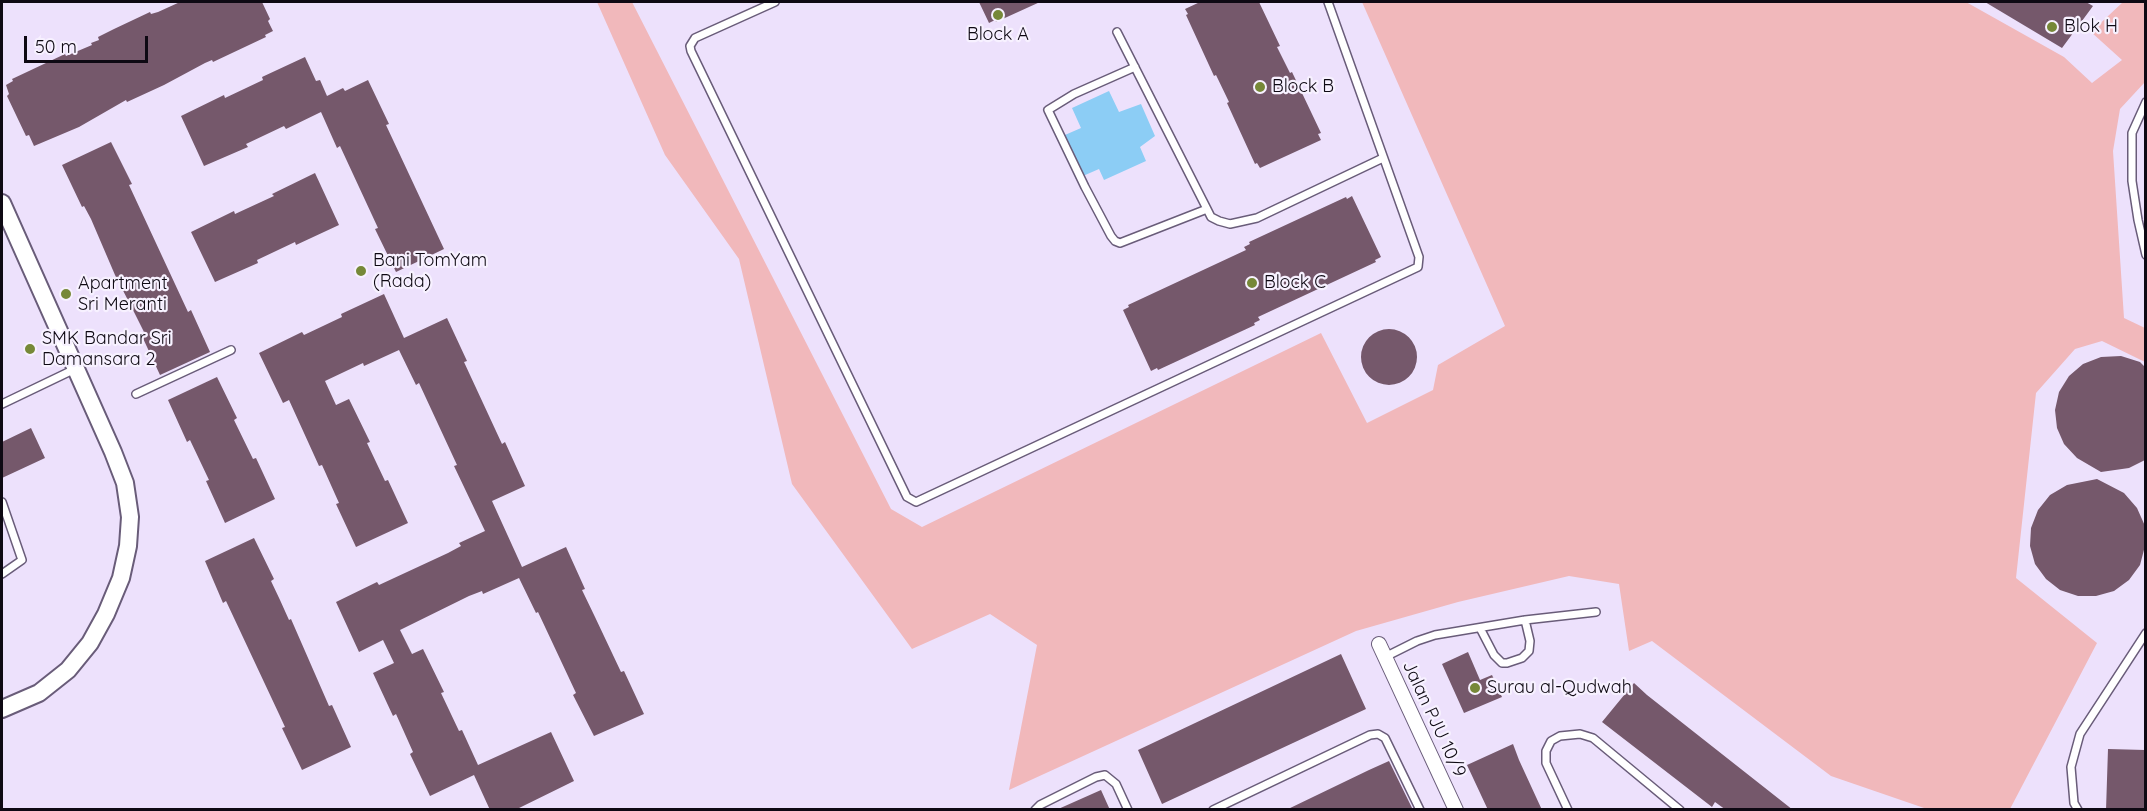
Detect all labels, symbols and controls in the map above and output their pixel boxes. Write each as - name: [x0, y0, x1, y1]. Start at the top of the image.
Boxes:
- marker: Block A: [991, 8, 1005, 22]
- place label: Blok H: [2064, 16, 2118, 38]
- marker: Blok H: [2045, 20, 2059, 34]
- scale bar: [27, 24, 152, 62]
- place label: Block A: [967, 24, 1029, 46]
- text: 50 m: [35, 35, 77, 58]
- place label: Block B: [1272, 76, 1334, 98]
- marker: Block B: [1253, 80, 1267, 94]
- place label: Bani TomYam (Rada): [373, 250, 487, 292]
- marker: Bani TomYam (Rada): [354, 264, 368, 278]
- place label: Block C: [1264, 272, 1326, 294]
- place label: Apartment Sri Meranti: [78, 273, 168, 316]
- marker: Block C: [1245, 276, 1259, 290]
- marker: Apartment Sri Meranti: [59, 287, 73, 301]
- place label: SMK Bandar Sri Damansara 2: [42, 328, 172, 370]
- marker: SMK Bandar Sri Damansara 2: [23, 342, 37, 356]
- street label: Jalan PJU 10/9: [1398, 657, 1470, 781]
- place label: Surau al-Qudwah: [1487, 677, 1632, 699]
- marker: Surau al-Qudwah: [1468, 681, 1482, 695]

